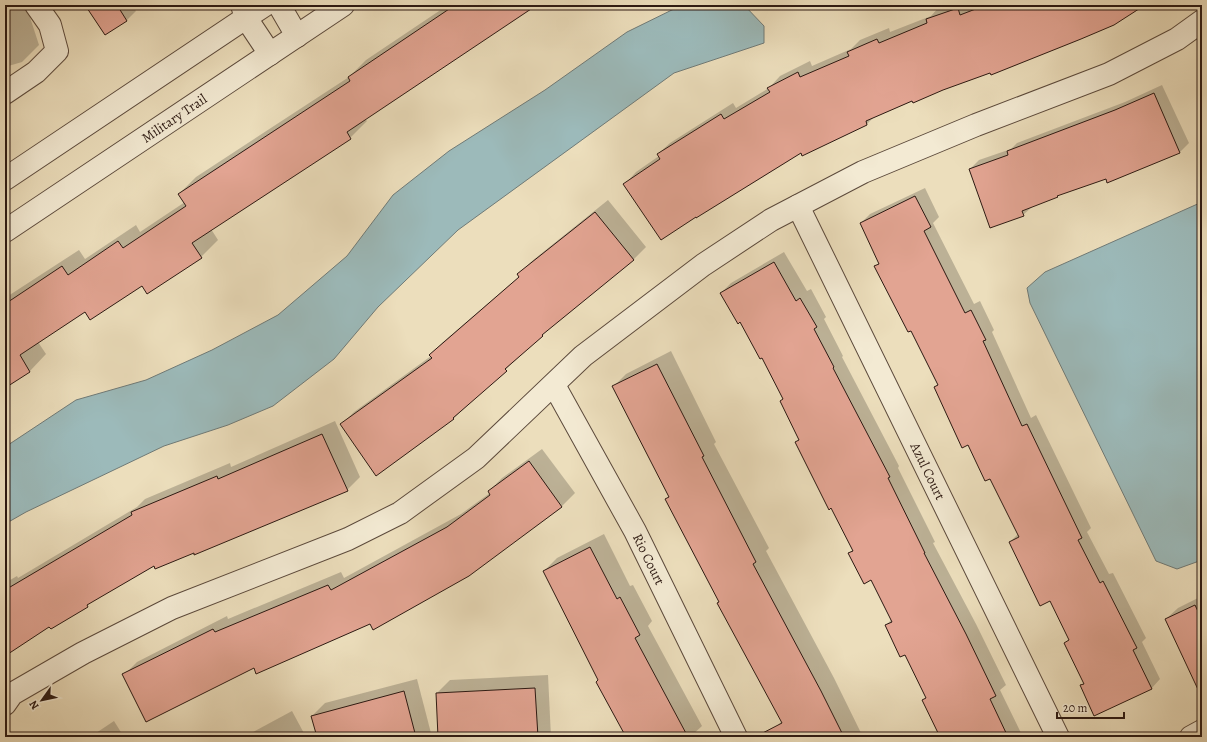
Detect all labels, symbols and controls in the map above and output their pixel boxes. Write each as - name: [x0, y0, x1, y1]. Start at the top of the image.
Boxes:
- street label: Military Trail: [138, 89, 211, 147]
- street label: Azul Court: [905, 439, 950, 503]
- street label: Rio Court: [628, 530, 669, 588]
- north arrow: [22, 680, 62, 720]
- scale bar: [1057, 694, 1124, 720]
- text: N: [26, 698, 43, 713]
- text: 20 m: [1063, 700, 1087, 716]

